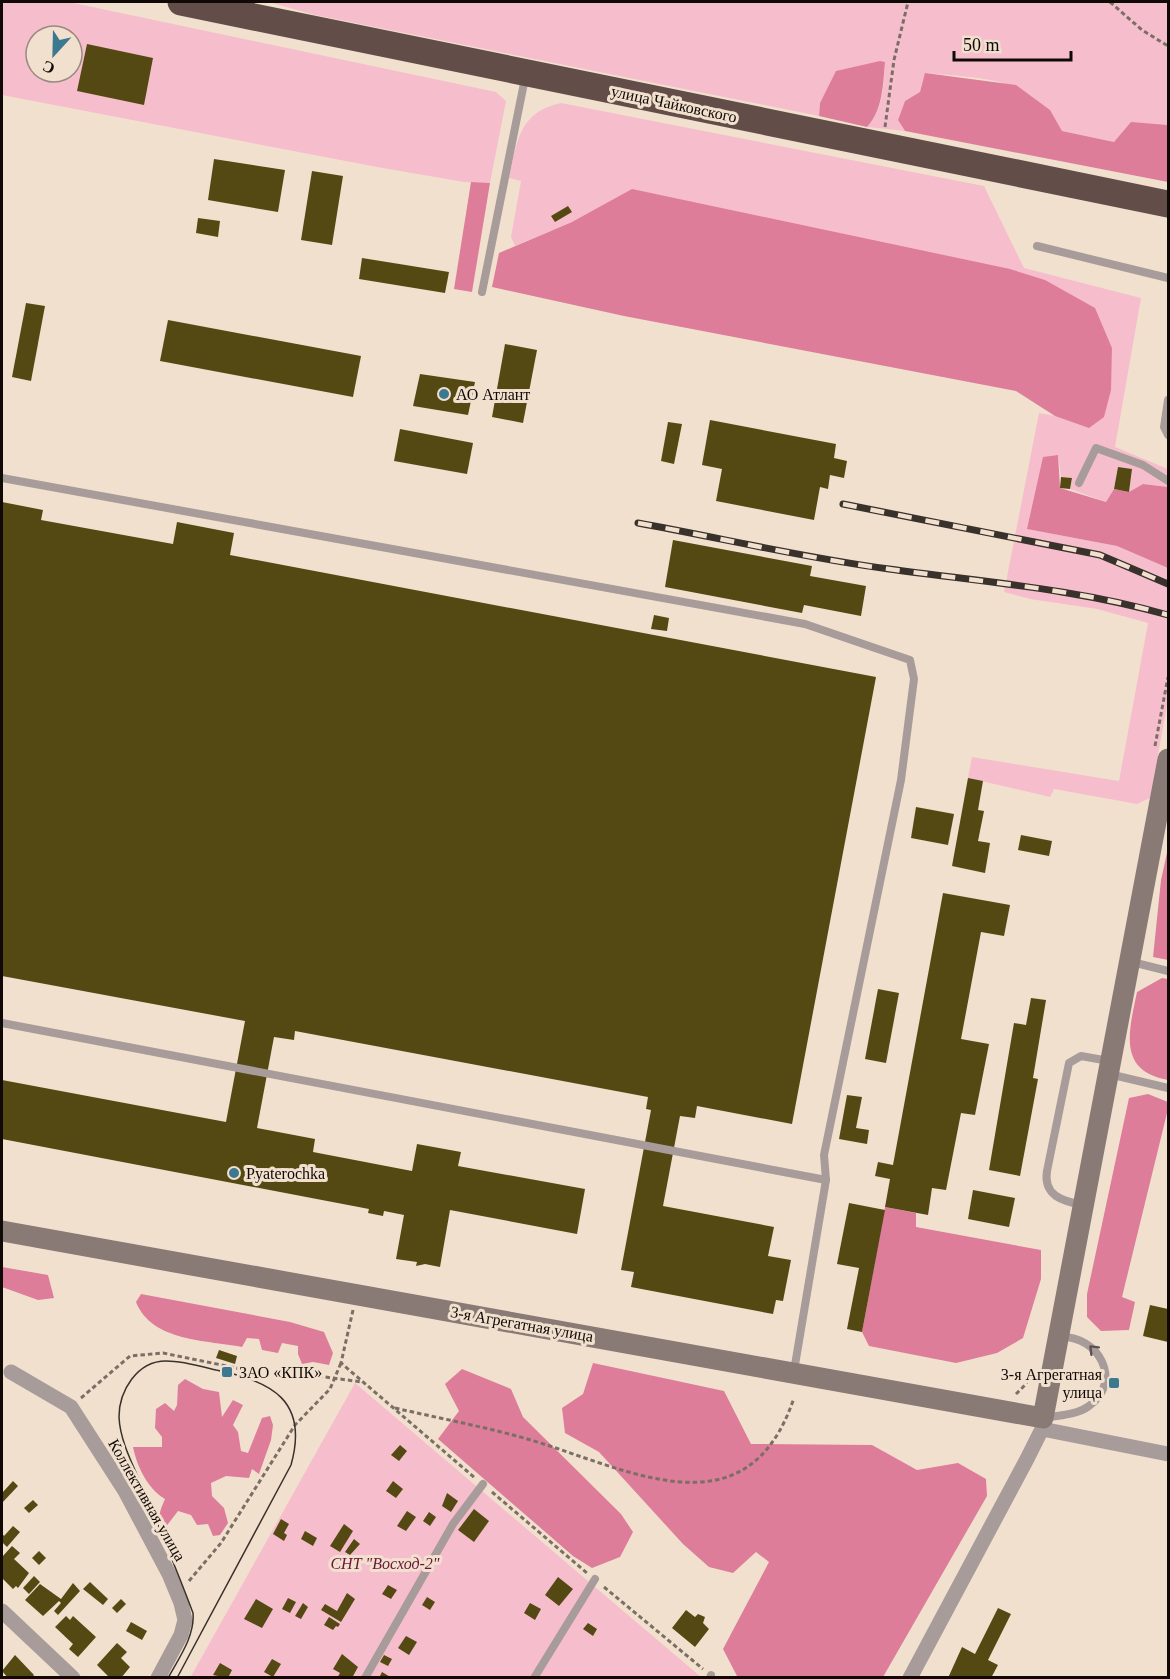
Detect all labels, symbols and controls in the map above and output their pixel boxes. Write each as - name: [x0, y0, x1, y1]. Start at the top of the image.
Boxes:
- north arrow: [24, 24, 84, 84]
- scale bar: [954, 24, 1071, 62]
- text: 50 m: [963, 35, 1000, 55]
- text: С: [40, 57, 57, 77]
- street label: улица Чайковского: [609, 82, 738, 127]
- place label: АО Атлант: [456, 386, 530, 403]
- marker: АО Атлант: [437, 387, 451, 401]
- place label: Pyaterochka: [246, 1165, 325, 1183]
- marker: Pyaterochka: [227, 1166, 241, 1180]
- street label: 3-я Агрегатная улица: [449, 1303, 595, 1346]
- one-way arrow: [1089, 1346, 1100, 1357]
- place label: ЗАО «КПК»: [239, 1364, 322, 1381]
- marker: ЗАО «КПК»: [220, 1365, 234, 1379]
- place label: 3-я Агрегатная улица: [1001, 1366, 1103, 1402]
- marker: 3-я Агрегатная улица: [1107, 1376, 1121, 1390]
- street label: Коллективная улица: [104, 1436, 189, 1564]
- park label: СНТ "Восход-2": [330, 1555, 440, 1572]

